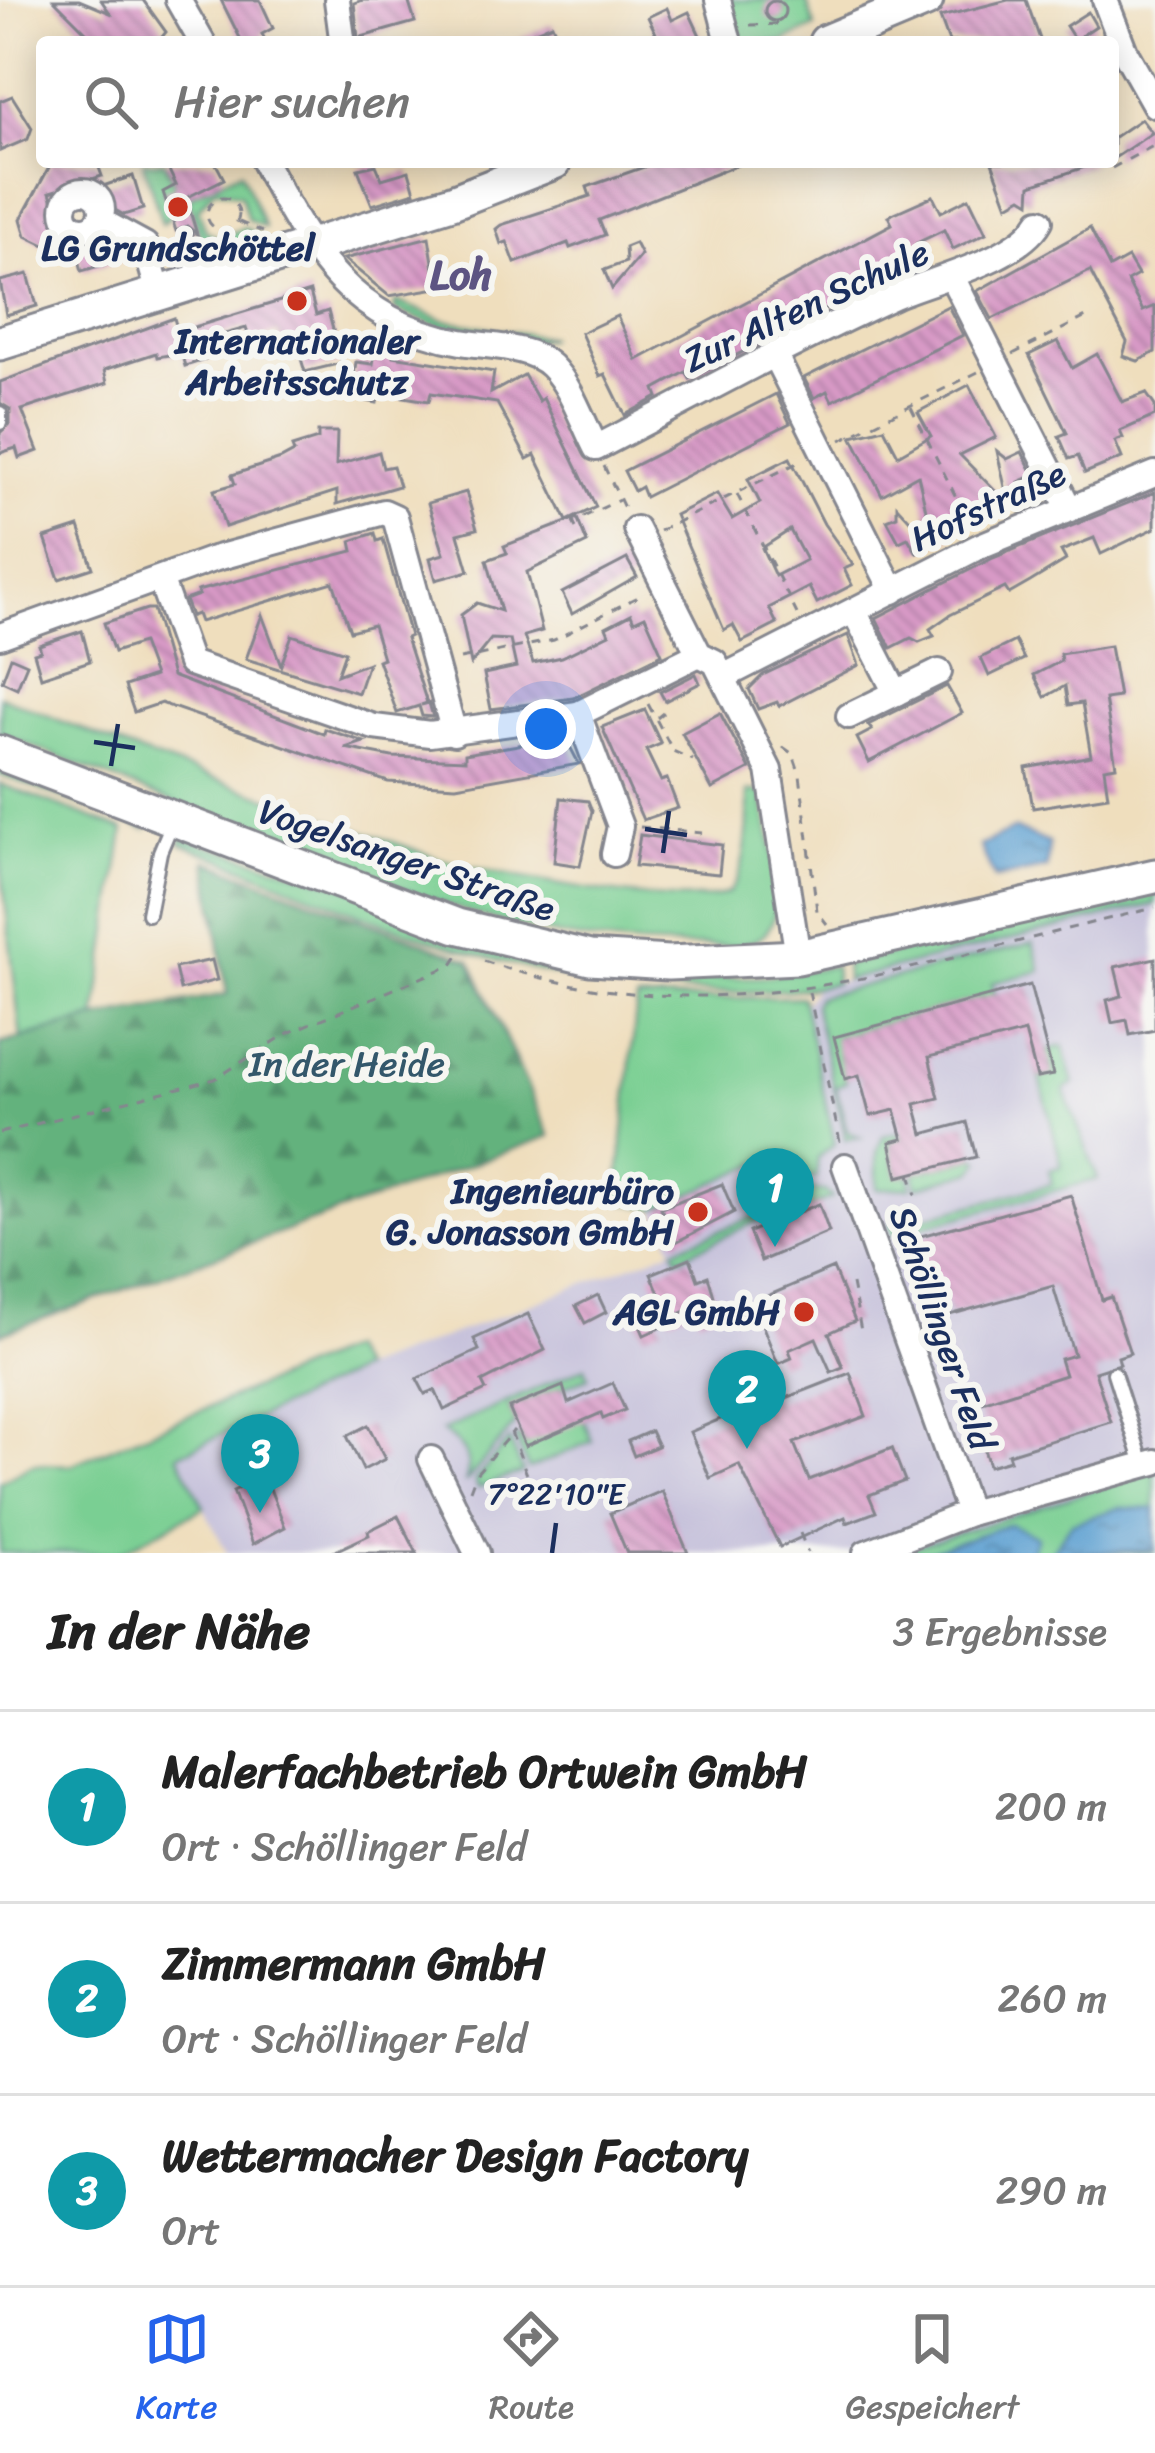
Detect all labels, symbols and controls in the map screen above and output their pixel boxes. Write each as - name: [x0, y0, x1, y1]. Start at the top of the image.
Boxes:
- search box: [36, 36, 1119, 168]
- text: Hier suchen: [174, 62, 410, 142]
- icon: search: [78, 69, 144, 135]
- marker: LG Grundschöttel: [165, 194, 191, 220]
- place label: LG Grundschöttel: [41, 216, 316, 280]
- street label: Zur Alten Schule: [672, 221, 940, 391]
- district label: Loh: [430, 238, 492, 312]
- marker: Internationaler Arbeitsschutz: [284, 288, 310, 314]
- place label: Internationaler Arbeitsschutz: [173, 309, 422, 414]
- street label: Hofstraße: [899, 442, 1077, 570]
- your location: [516, 699, 576, 759]
- street label: Vogelsanger Straße: [250, 779, 564, 941]
- park label: In der Heide: [248, 1032, 445, 1096]
- pin: 1: [736, 1148, 814, 1247]
- place label: Ingenieurbüro G. Jonasson GmbH: [386, 1159, 675, 1264]
- street label: Schöllinger Feld: [870, 1197, 1014, 1461]
- marker: Ingenieurbüro G. Jonasson GmbH: [685, 1199, 711, 1225]
- place label: AGL GmbH: [611, 1280, 781, 1344]
- marker: AGL GmbH: [791, 1299, 817, 1325]
- pin: 2: [708, 1350, 786, 1449]
- pin: 3: [221, 1414, 299, 1513]
- text: 7°22'10"E: [488, 1467, 627, 1521]
- text: In der Nähe: [48, 1586, 310, 1676]
- text: 3 Ergebnisse: [893, 1597, 1107, 1666]
- text: Malerfachbetrieb Ortwein GmbH: [162, 1732, 807, 1812]
- text: 1: [79, 1772, 95, 1841]
- text: 200 m: [995, 1772, 1107, 1841]
- text: Ort · Schöllinger Feld: [162, 1812, 527, 1881]
- text: Zimmermann GmbH: [162, 1924, 546, 2004]
- text: 2: [76, 1964, 98, 2033]
- text: 260 m: [998, 1964, 1107, 2033]
- text: Ort · Schöllinger Feld: [162, 2004, 527, 2073]
- text: Wettermacher Design Factory: [162, 2116, 748, 2196]
- text: 3: [76, 2156, 98, 2225]
- text: 290 m: [996, 2156, 1107, 2225]
- text: Ort: [162, 2196, 220, 2265]
- tab: Karte: [136, 2306, 217, 2436]
- tab: Route: [489, 2306, 574, 2436]
- tab: Gespeichert: [845, 2306, 1019, 2436]

